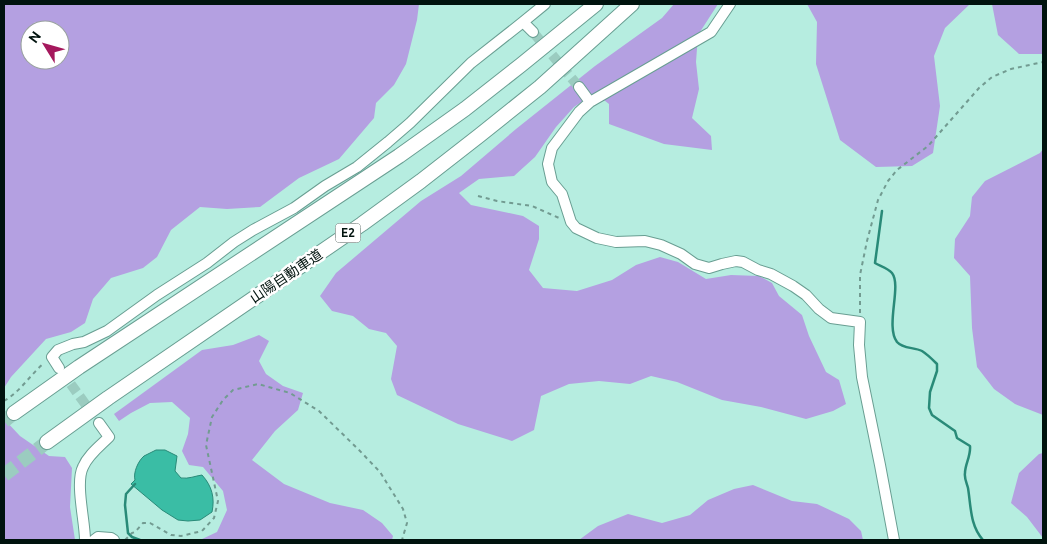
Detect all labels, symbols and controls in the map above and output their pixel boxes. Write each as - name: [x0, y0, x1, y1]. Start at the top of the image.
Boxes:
- north arrow: [20, 20, 70, 70]
- text: N: [25, 28, 44, 46]
- road number: E2: [336, 224, 360, 242]
- street label: 山陽自動車道: [247, 246, 325, 306]

